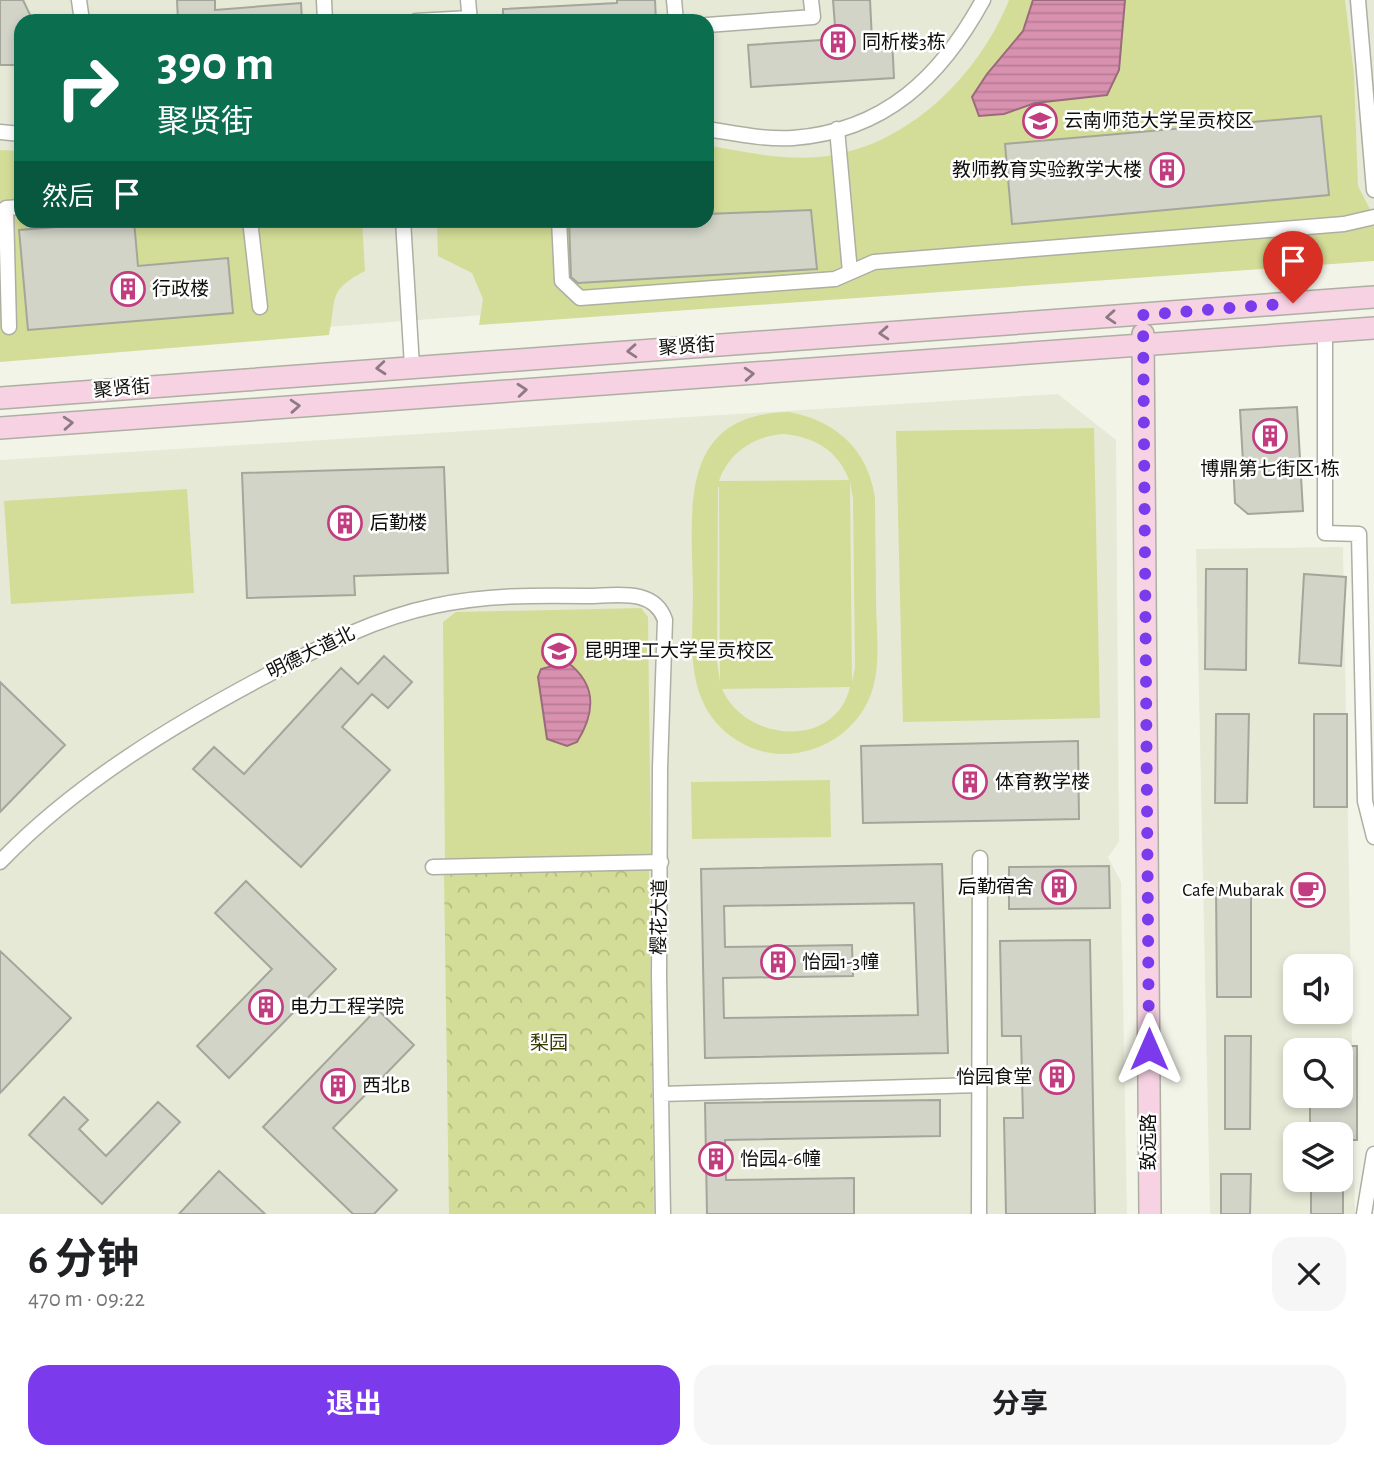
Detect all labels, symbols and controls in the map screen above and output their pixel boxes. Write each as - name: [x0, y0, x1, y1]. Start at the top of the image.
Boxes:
- building icon: 同析楼3栋: [819, 23, 857, 61]
- place label: 同析楼3栋: [862, 31, 946, 52]
- text: 390 m: [157, 40, 274, 89]
- icon: right: [42, 42, 133, 133]
- school or university icon: 云南师范大学呈贡校区: [1021, 102, 1059, 140]
- text: 聚贤街: [157, 106, 253, 138]
- place label: 云南师范大学呈贡校区: [1064, 110, 1254, 131]
- building icon: 教师教育实验教学大楼: [1148, 151, 1186, 189]
- place label: 教师教育实验教学大楼: [952, 159, 1142, 180]
- icon: arrive: [108, 175, 146, 213]
- text: 然后: [42, 184, 94, 210]
- pin: [1263, 231, 1323, 303]
- icon: arrive: [1274, 242, 1312, 280]
- building icon: 行政楼: [109, 270, 147, 308]
- place label: 行政楼: [152, 278, 209, 299]
- one-way arrow: [1105, 309, 1116, 324]
- one-way arrow: [878, 325, 889, 340]
- street label: 聚贤街: [658, 335, 716, 358]
- one-way arrow: [626, 343, 637, 358]
- one-way arrow: [375, 360, 386, 375]
- one-way arrow: [744, 366, 755, 381]
- street label: 聚贤街: [93, 376, 151, 401]
- one-way arrow: [517, 383, 528, 398]
- one-way arrow: [290, 399, 301, 414]
- one-way arrow: [63, 416, 74, 431]
- building icon: 博鼎第七街区1栋: [1251, 417, 1289, 455]
- place label: 博鼎第七街区1栋: [1200, 458, 1340, 479]
- building icon: 后勤楼: [326, 504, 364, 542]
- place label: 后勤楼: [370, 513, 427, 533]
- street label: 明德大道北: [264, 623, 358, 682]
- school or university icon: 昆明理工大学呈贡校区: [540, 632, 578, 670]
- place label: 昆明理工大学呈贡校区: [584, 640, 774, 661]
- building icon: 体育教学楼: [951, 763, 989, 801]
- place label: 体育教学楼: [995, 771, 1090, 792]
- building icon: 后勤宿舍: [1040, 868, 1078, 906]
- cafe icon: Cafe Mubarak: [1289, 871, 1327, 909]
- place label: 后勤宿舍: [958, 876, 1034, 897]
- street label: 樱花大道: [649, 879, 670, 955]
- place label: Cafe Mubarak: [1182, 881, 1284, 900]
- building icon: 怡园1-3幢: [759, 943, 797, 981]
- place label: 怡园1-3幢: [802, 951, 879, 972]
- map controls: [1283, 954, 1353, 1192]
- button: sound: [1283, 954, 1353, 1024]
- building icon: 电力工程学院: [247, 988, 285, 1026]
- place label: 电力工程学院: [290, 996, 404, 1017]
- position arrow: [1112, 1012, 1186, 1086]
- park label: 梨园: [530, 1033, 568, 1053]
- button: search: [1283, 1038, 1353, 1108]
- building icon: 怡园食堂: [1038, 1058, 1076, 1096]
- place label: 怡园食堂: [956, 1066, 1032, 1087]
- building icon: 西北B: [319, 1067, 357, 1105]
- place label: 西北B: [362, 1076, 410, 1096]
- street label: 致远路: [1138, 1113, 1159, 1171]
- button: layers: [1283, 1122, 1353, 1192]
- building icon: 怡园4-6幢: [697, 1140, 735, 1178]
- place label: 怡园4-6幢: [740, 1148, 821, 1169]
- button: close: [1272, 1237, 1346, 1311]
- text: 6 分钟: [28, 1239, 139, 1281]
- text: 470 m · 09:22: [28, 1288, 145, 1311]
- button: 退出: [28, 1365, 680, 1445]
- button: 分享: [694, 1365, 1346, 1445]

